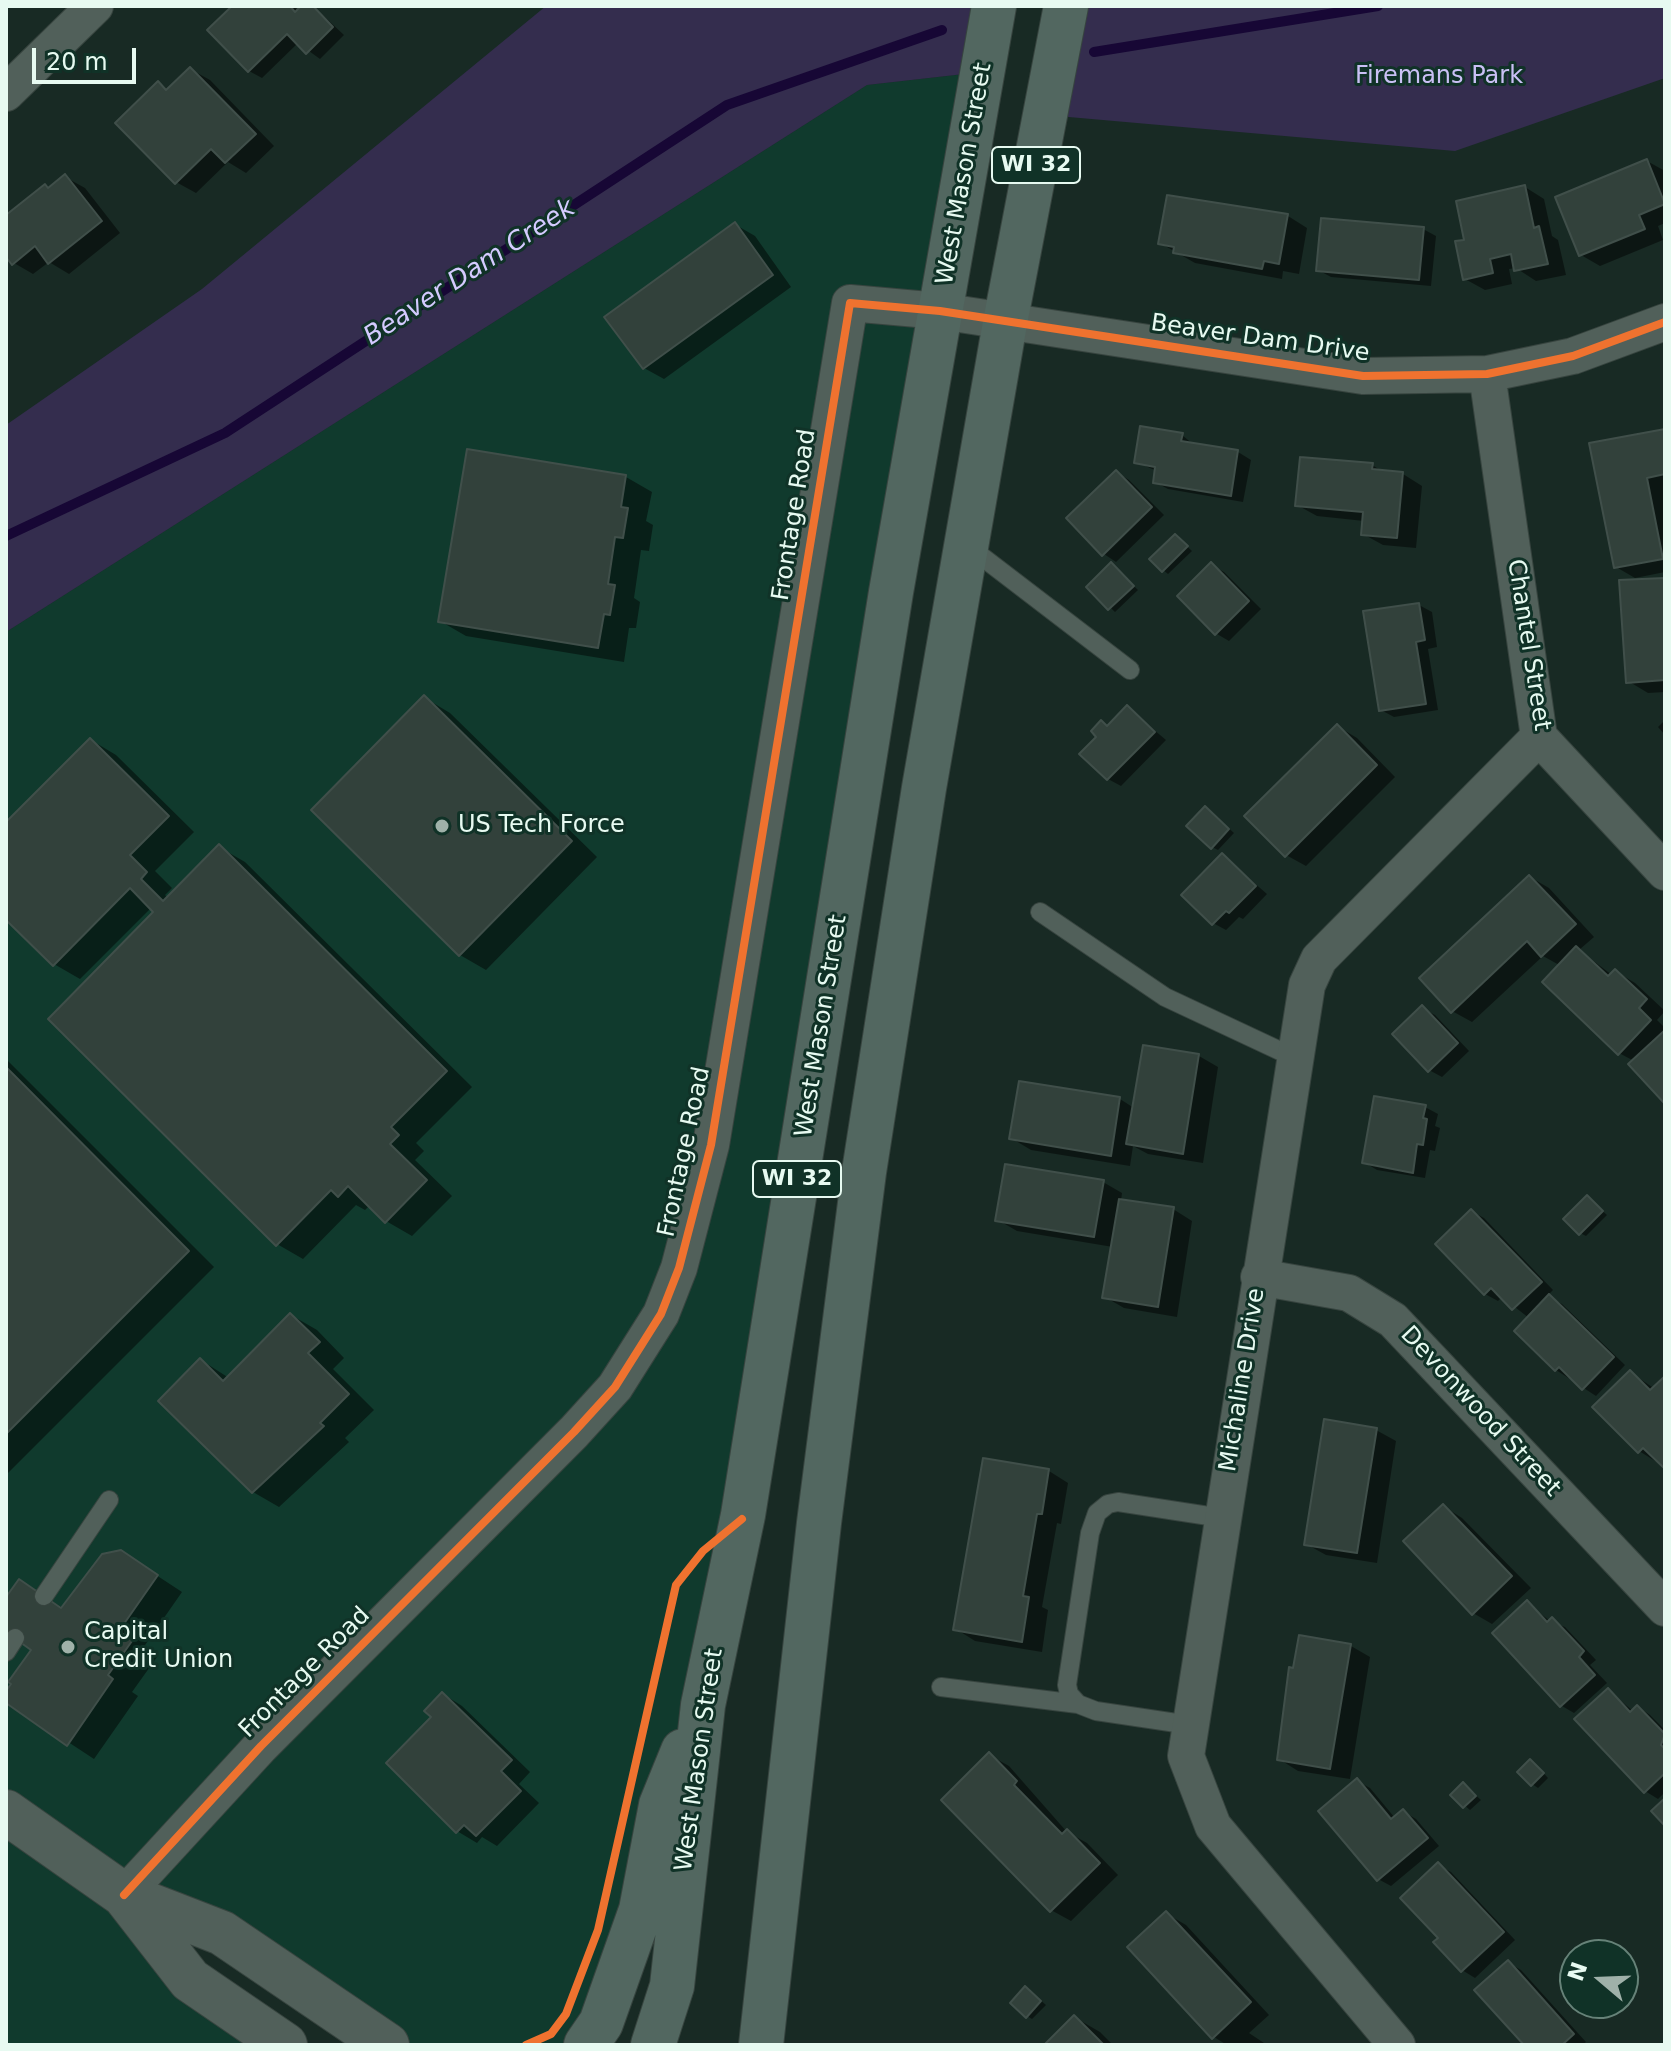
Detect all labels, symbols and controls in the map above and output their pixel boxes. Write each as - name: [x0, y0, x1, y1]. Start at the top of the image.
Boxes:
- scale bar: [36, 32, 140, 82]
- text: 20 m: [46, 48, 108, 76]
- street label: West Mason Street: [931, 61, 999, 287]
- park label: Firemans Park: [1355, 63, 1523, 91]
- road number: WI 32: [992, 147, 1080, 183]
- water label: Beaver Dam Creek: [359, 193, 581, 353]
- street label: Beaver Dam Drive: [1149, 309, 1371, 369]
- street label: Frontage Road: [767, 427, 823, 603]
- street label: Chantel Street: [1500, 557, 1556, 733]
- place label: US Tech Force: [458, 812, 625, 840]
- marker: US Tech Force: [433, 817, 451, 835]
- street label: West Mason Street: [790, 913, 854, 1139]
- street label: Frontage Road: [653, 1064, 717, 1240]
- road number: WI 32: [753, 1161, 841, 1197]
- street label: Michaline Drive: [1214, 1286, 1272, 1474]
- street label: Devonwood Street: [1394, 1321, 1566, 1503]
- street label: Frontage Road: [234, 1602, 376, 1744]
- place label: Capital Credit Union: [84, 1619, 233, 1675]
- marker: Capital Credit Union: [59, 1638, 77, 1656]
- street label: West Mason Street: [670, 1647, 730, 1873]
- north arrow: [1559, 1939, 1639, 2019]
- text: N: [1563, 1959, 1593, 1984]

